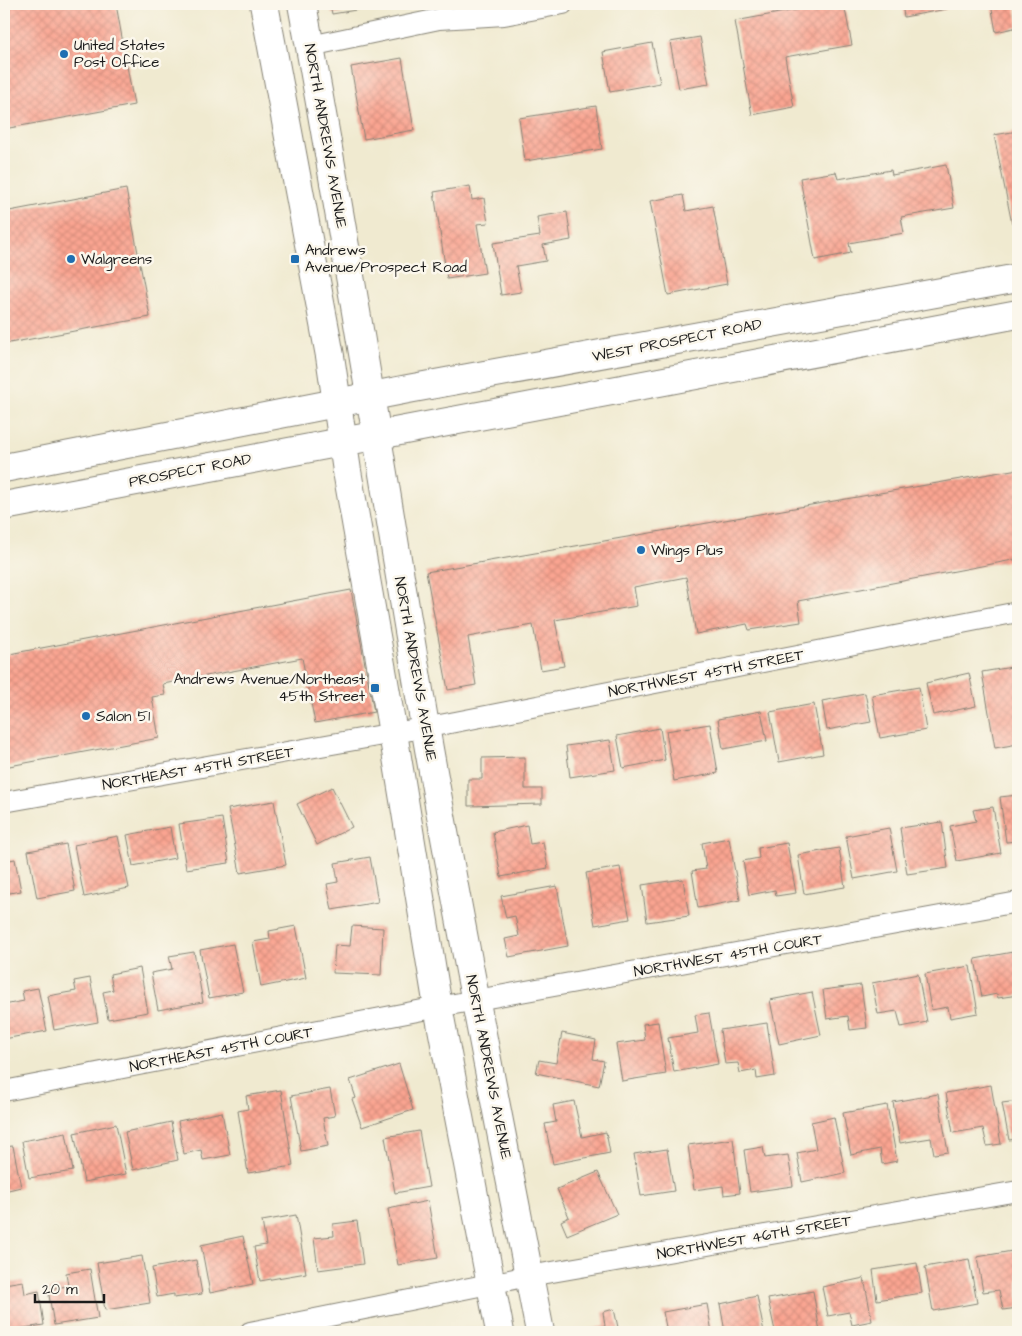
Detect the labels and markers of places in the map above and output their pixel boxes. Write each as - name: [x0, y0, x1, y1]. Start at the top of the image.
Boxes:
- place label: United States Post Office: [74, 35, 166, 73]
- marker: United States Post Office: [58, 48, 70, 60]
- place label: Andrews Avenue/Prospect Road: [305, 240, 467, 278]
- place label: Walgreens: [81, 249, 153, 271]
- marker: Walgreens: [65, 253, 77, 265]
- marker: Andrews Avenue/Prospect Road: [289, 253, 301, 265]
- place label: Wings Plus: [651, 540, 724, 562]
- marker: Wings Plus: [635, 544, 647, 556]
- place label: Andrews Avenue/Northeast 45th Street: [174, 669, 365, 707]
- marker: Andrews Avenue/Northeast 45th Street: [369, 682, 381, 694]
- place label: Salon 51: [96, 706, 150, 727]
- marker: Salon 51: [80, 710, 92, 722]

